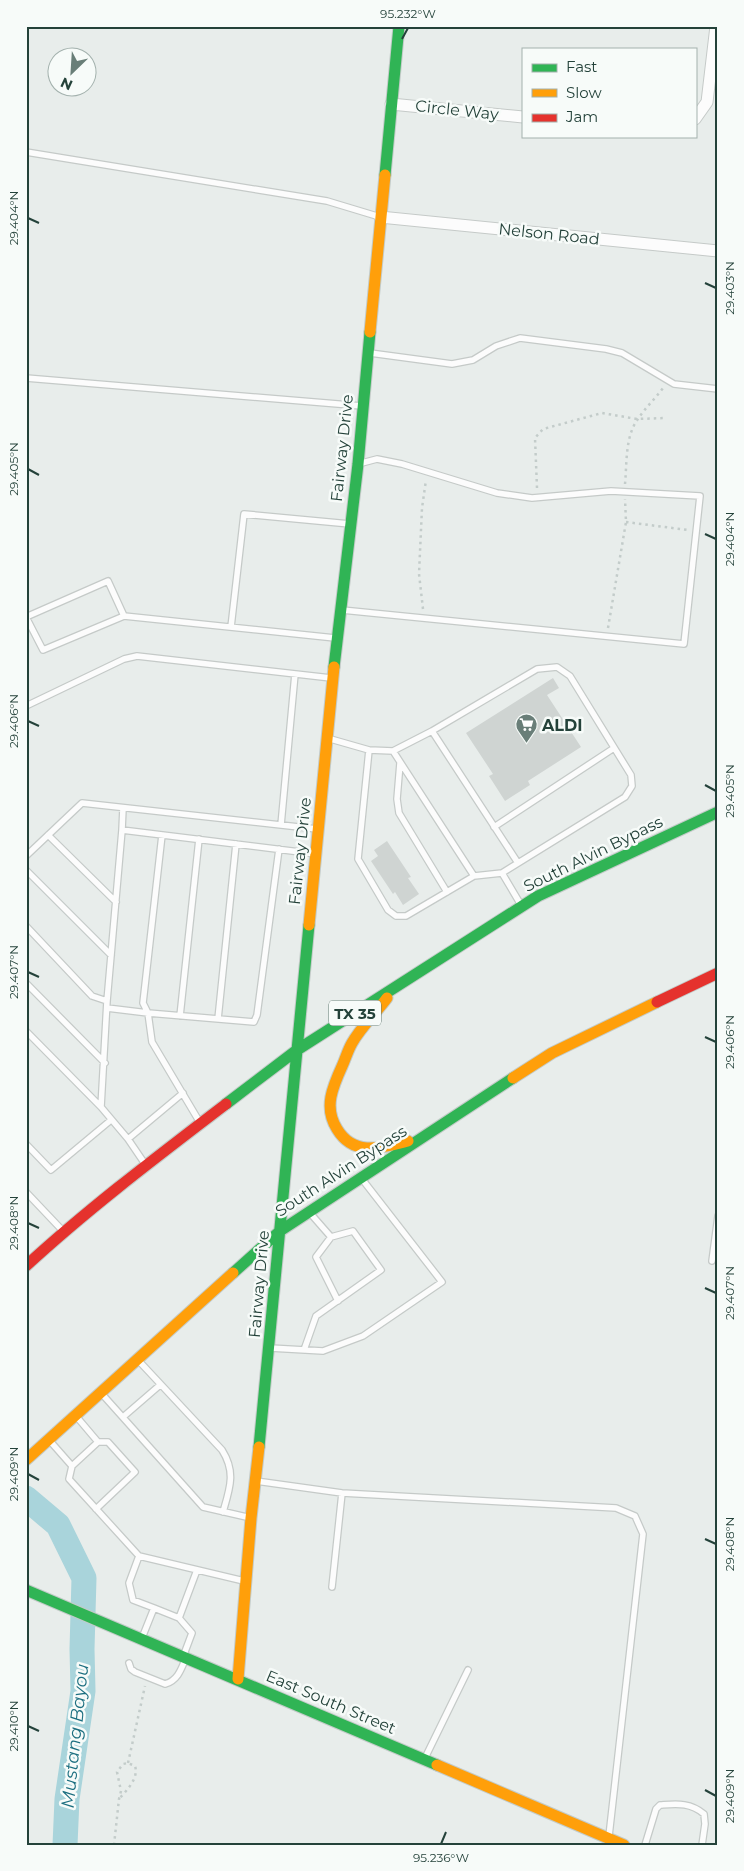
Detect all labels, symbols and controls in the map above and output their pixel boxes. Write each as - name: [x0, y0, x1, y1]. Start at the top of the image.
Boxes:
- text: 95.232°W: [380, 6, 436, 21]
- north arrow: [48, 48, 98, 98]
- legend: [522, 48, 696, 138]
- text: Fast: [566, 57, 597, 76]
- text: N: [58, 73, 75, 94]
- text: Slow: [566, 83, 602, 102]
- street label: Circle Way: [414, 96, 500, 124]
- text: Jam: [565, 107, 598, 126]
- text: 29.404°N: [6, 191, 21, 245]
- street label: Nelson Road: [497, 219, 601, 249]
- text: 29.403°N: [722, 261, 737, 315]
- street label: Fairway Drive: [327, 393, 357, 503]
- text: 29.405°N: [6, 442, 21, 496]
- text: 29.404°N: [722, 512, 737, 566]
- text: 29.406°N: [6, 694, 21, 748]
- supermarket icon: ALDI: [514, 713, 538, 744]
- place label: ALDI: [541, 716, 582, 735]
- text: 29.405°N: [722, 764, 737, 818]
- street label: Fairway Drive: [285, 796, 315, 906]
- street label: South Alvin Bypass: [520, 812, 666, 896]
- text: 29.407°N: [6, 945, 21, 999]
- road number: TX 35: [329, 1000, 381, 1026]
- text: 29.406°N: [722, 1015, 737, 1069]
- street label: South Alvin Bypass: [272, 1121, 410, 1220]
- text: 29.408°N: [6, 1196, 21, 1250]
- street label: Fairway Drive: [245, 1229, 273, 1339]
- text: 29.407°N: [722, 1266, 737, 1320]
- text: 29.409°N: [6, 1447, 21, 1501]
- text: 29.408°N: [722, 1517, 737, 1571]
- water label: Mustang Bayou: [56, 1663, 94, 1809]
- street label: East South Street: [263, 1666, 399, 1738]
- text: 29.410°N: [6, 1700, 21, 1752]
- text: 29.409°N: [722, 1769, 737, 1823]
- text: 95.236°W: [413, 1850, 469, 1865]

